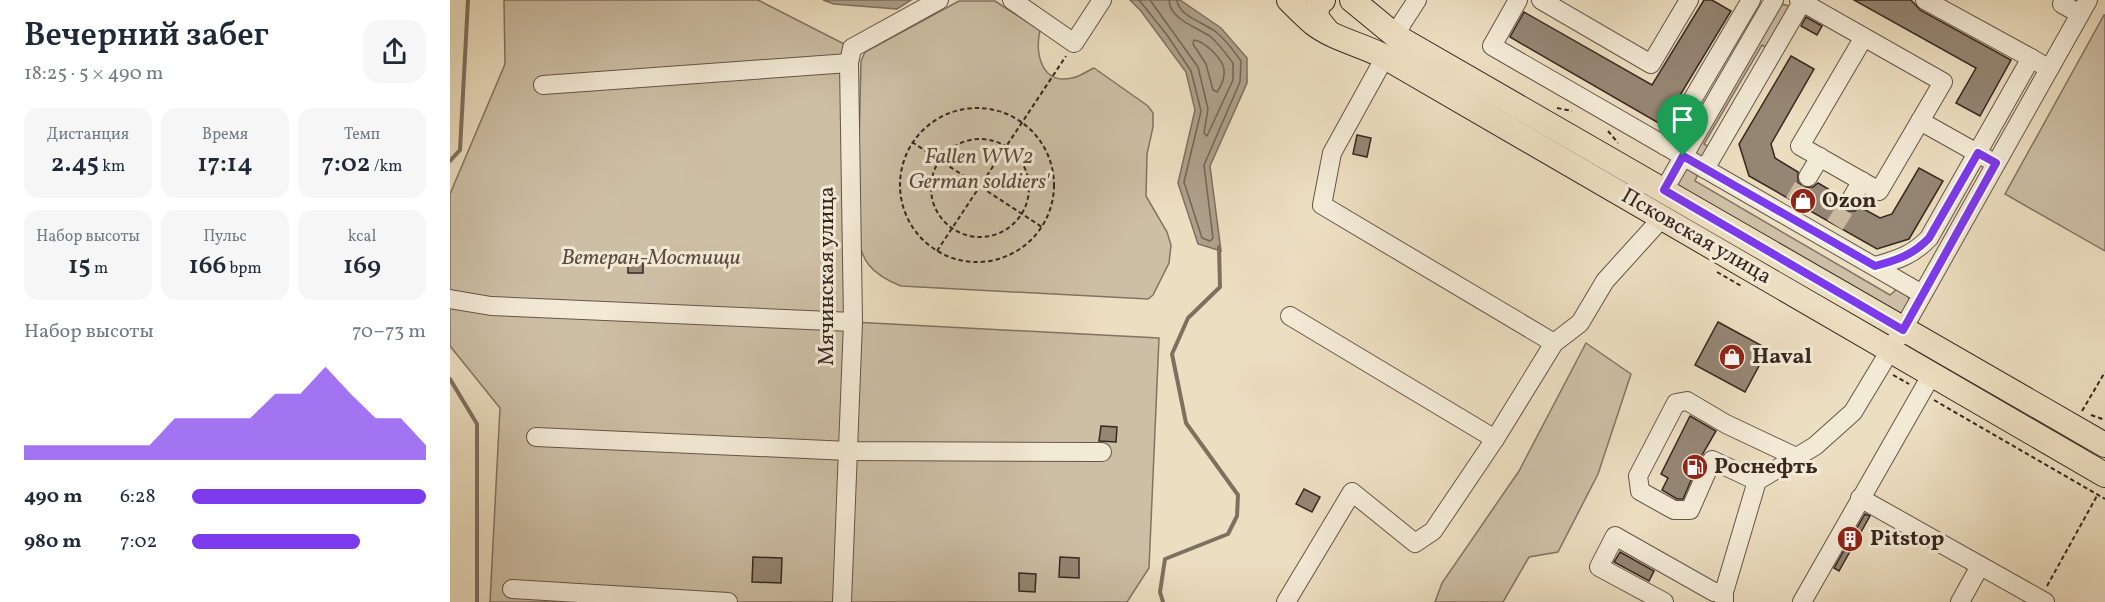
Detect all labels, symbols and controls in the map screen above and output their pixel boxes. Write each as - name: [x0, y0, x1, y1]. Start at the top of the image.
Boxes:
- text: Вечерний забег: [24, 14, 269, 60]
- button: share: [363, 20, 426, 83]
- text: 18:25 · 5 × 490 m: [24, 60, 163, 88]
- pin: [1657, 94, 1708, 156]
- icon: arrive: [1666, 103, 1699, 136]
- text: Дистанция: [47, 124, 129, 146]
- text: Время: [202, 124, 248, 146]
- text: Темп: [344, 124, 380, 146]
- park label: Fallen WW2 German soldiers': [909, 142, 1050, 198]
- text: 2.45: [51, 146, 99, 182]
- text: 17:14: [197, 146, 253, 182]
- text: 7:02: [322, 146, 371, 182]
- text: km: [99, 156, 125, 178]
- text: /km: [371, 156, 402, 178]
- street label: Псковская улица: [1615, 181, 1777, 293]
- street label: Мячинская улица: [812, 186, 843, 366]
- shop icon: Ozon: [1788, 186, 1818, 216]
- place label: Ozon: [1822, 186, 1877, 217]
- text: Набор высоты: [36, 226, 140, 248]
- text: Пульс: [203, 226, 247, 248]
- text: kcal: [348, 226, 376, 248]
- park label: Ветеран-Мостищи: [561, 243, 741, 274]
- text: 15: [68, 248, 91, 284]
- text: 166: [188, 248, 226, 284]
- text: 169: [343, 248, 381, 284]
- text: m: [91, 258, 108, 280]
- text: bpm: [226, 258, 262, 280]
- text: Набор высоты: [24, 318, 154, 346]
- text: 70–73 m: [352, 318, 426, 346]
- shop icon: Haval: [1717, 342, 1747, 372]
- place label: Haval: [1752, 342, 1812, 373]
- fuel station icon: Роснефть: [1680, 452, 1710, 482]
- place label: Роснефть: [1714, 452, 1818, 483]
- text: 490 m: [24, 483, 83, 511]
- text: 6:28: [120, 483, 156, 511]
- building icon: Pitstop: [1835, 524, 1865, 554]
- place label: Pitstop: [1870, 524, 1945, 555]
- text: 980 m: [24, 528, 82, 556]
- text: 7:02: [120, 528, 157, 556]

